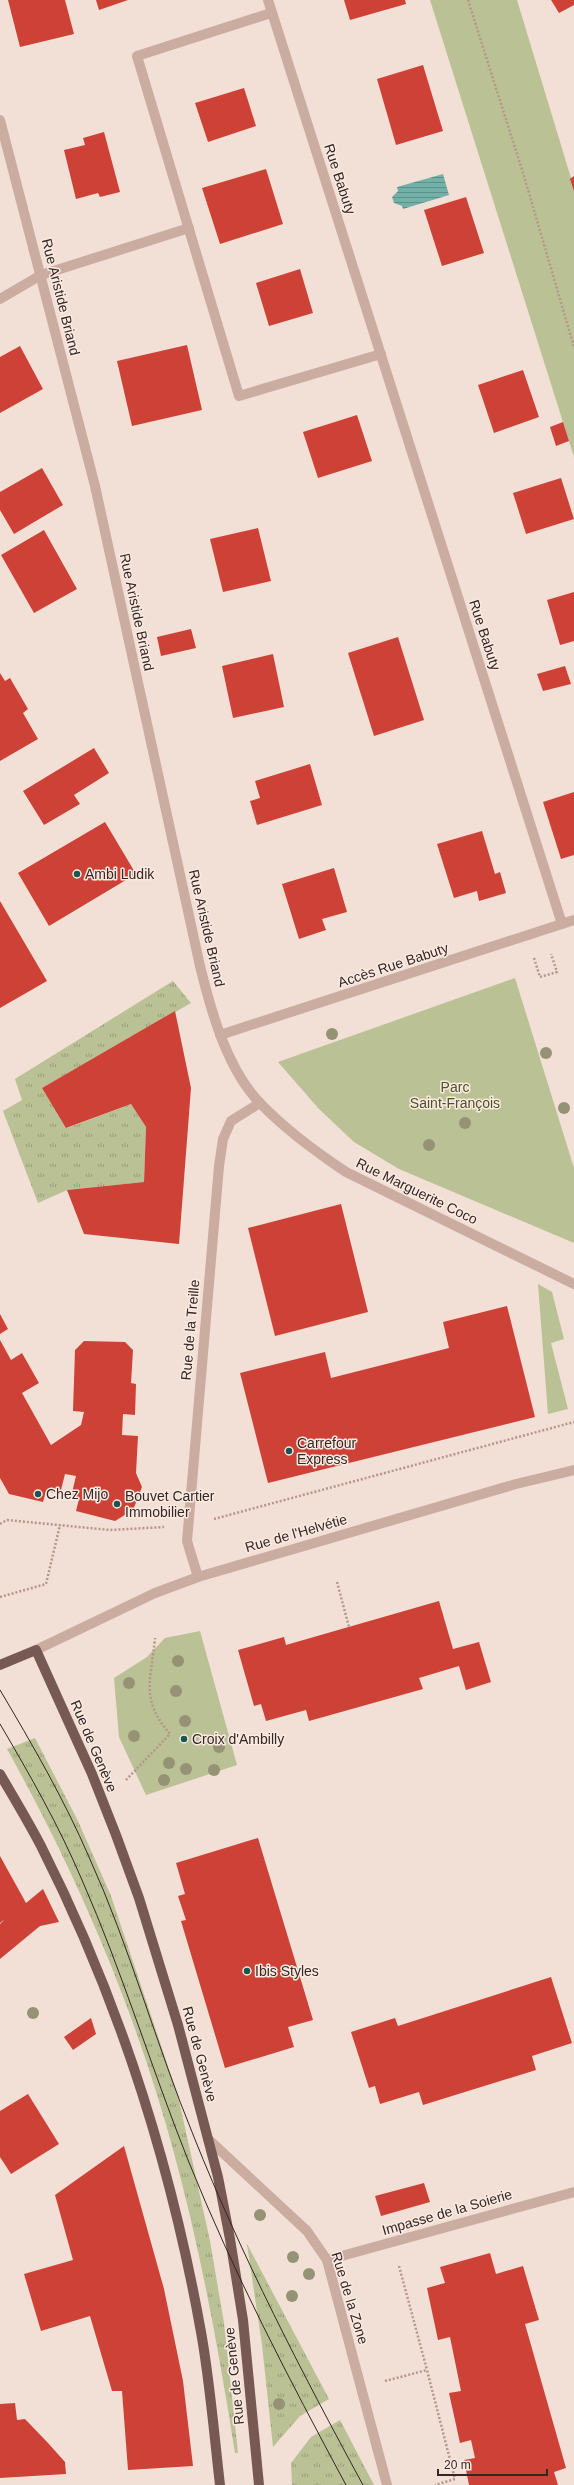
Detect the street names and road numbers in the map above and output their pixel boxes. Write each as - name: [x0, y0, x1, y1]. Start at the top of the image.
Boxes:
- street label: Rue Babuty: [321, 142, 359, 216]
- street label: Rue Aristide Briand: [39, 237, 83, 357]
- street label: Rue Aristide Briand: [117, 552, 157, 672]
- street label: Rue Babuty: [466, 598, 504, 672]
- street label: Rue Aristide Briand: [186, 868, 228, 988]
- street label: Accès Rue Babuty: [336, 940, 450, 990]
- street label: Rue Marguerite Coco: [354, 1155, 480, 1227]
- street label: Rue de la Treille: [178, 1279, 202, 1381]
- street label: Rue de l'Helvétie: [243, 1511, 349, 1555]
- street label: Rue de Genève: [67, 1698, 121, 1794]
- street label: Rue de Genève: [180, 2005, 220, 2104]
- street label: Impasse de la Soierie: [380, 2186, 514, 2238]
- street label: Rue de la Zone: [328, 2250, 372, 2346]
- street label: Rue de Genève: [221, 2326, 247, 2426]

